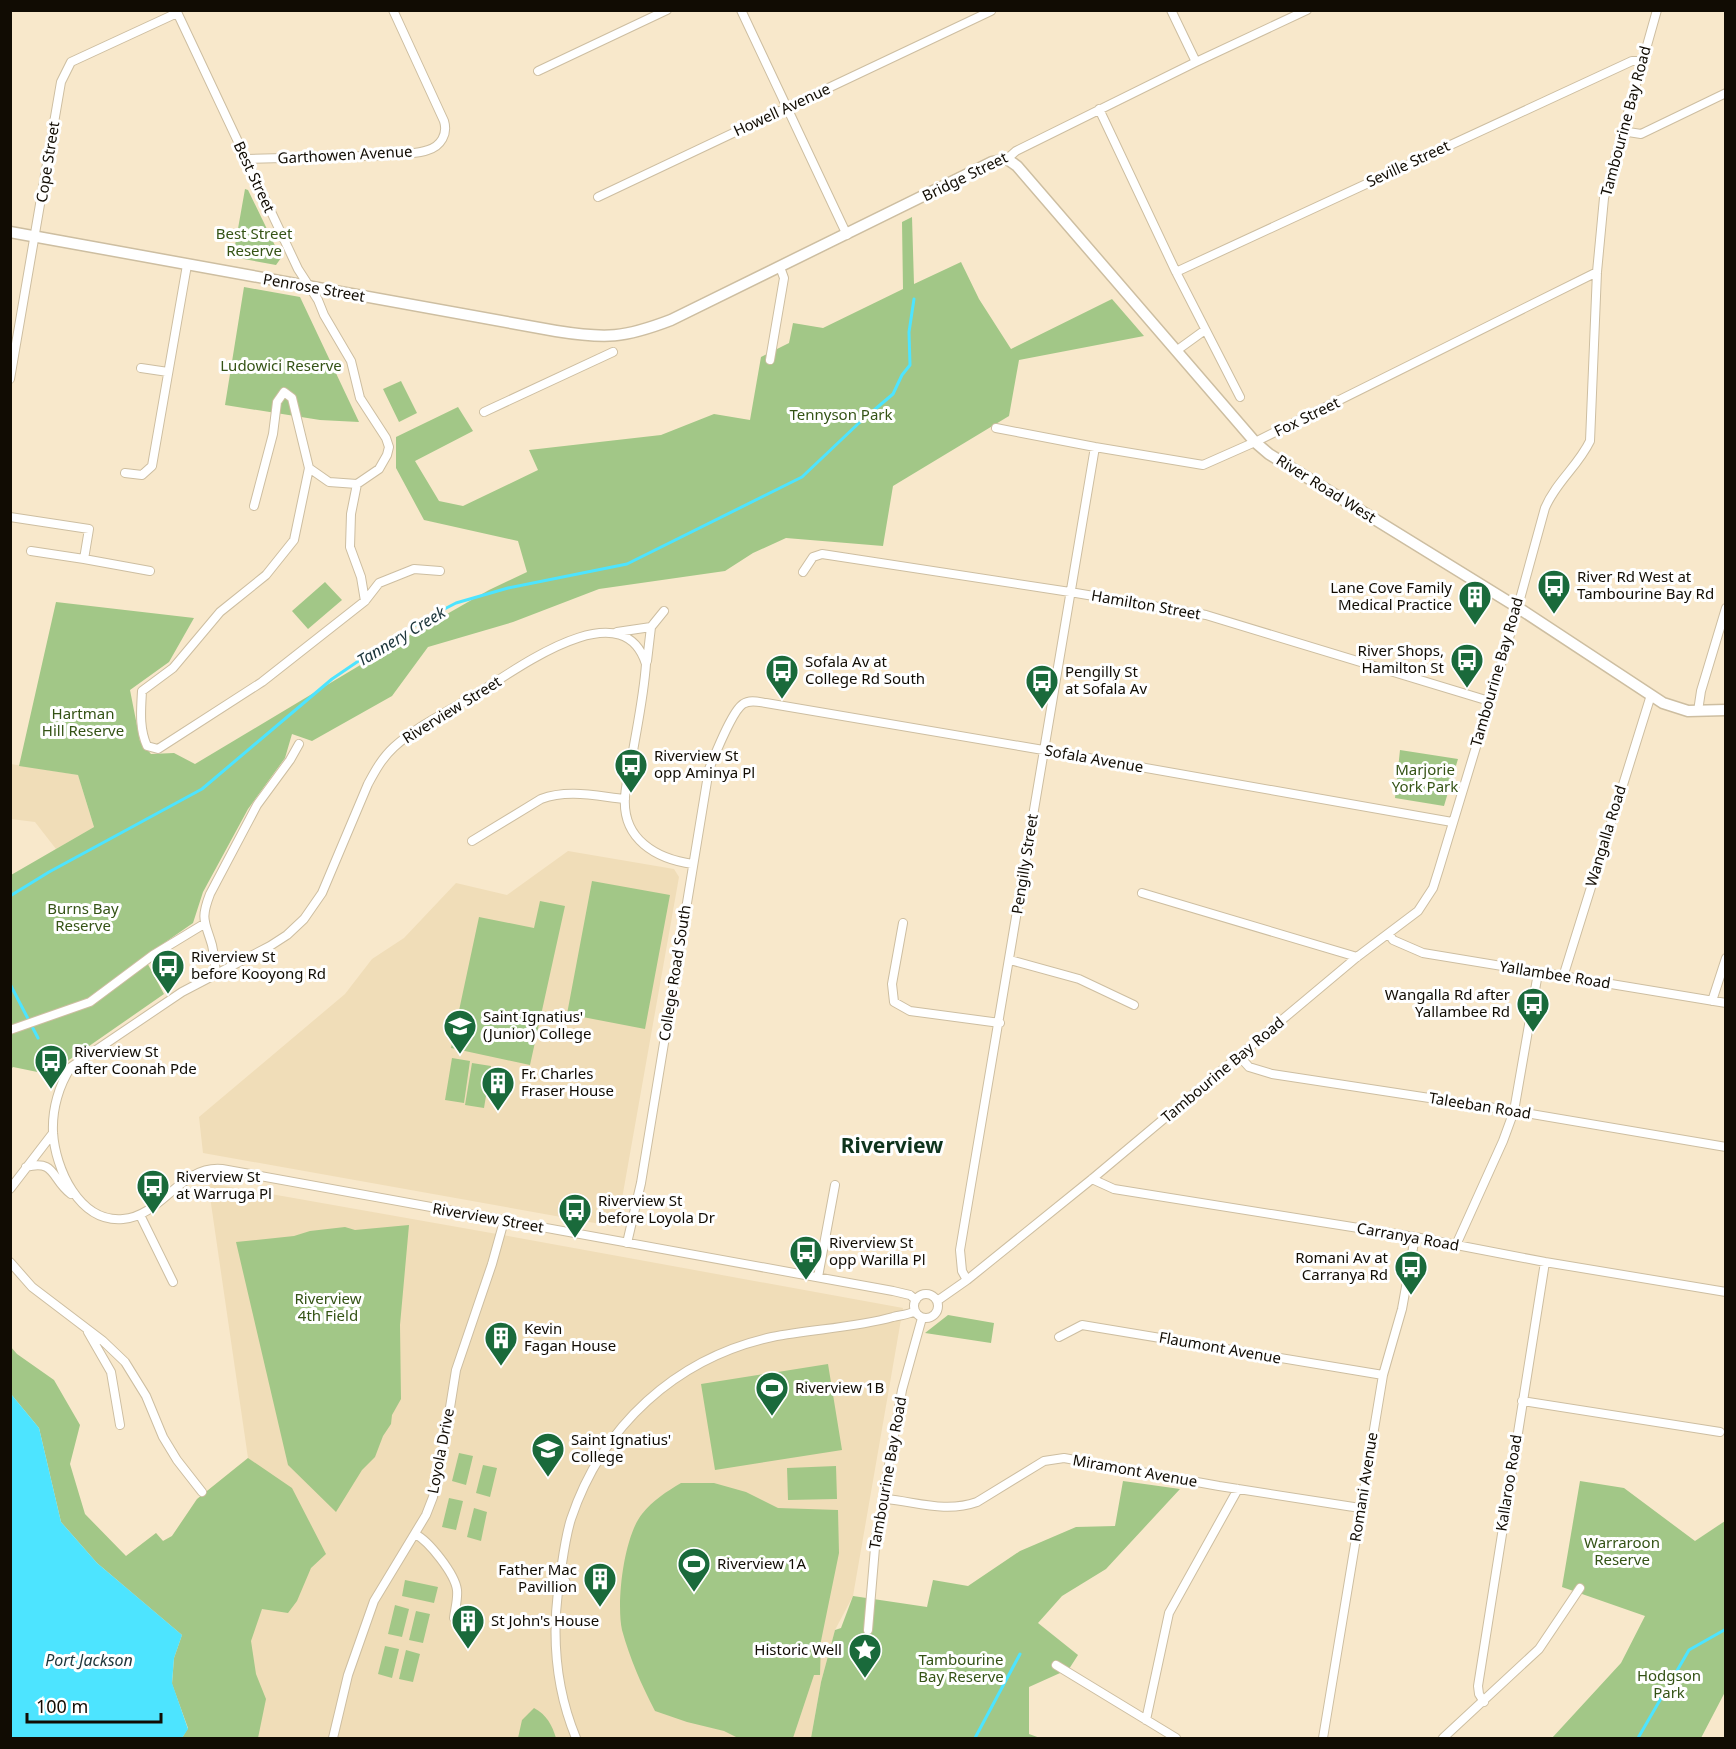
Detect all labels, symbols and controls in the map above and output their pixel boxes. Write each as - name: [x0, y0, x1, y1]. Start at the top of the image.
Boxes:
- street label: Tambourine Bay Road: [1595, 43, 1655, 198]
- street label: Howell Avenue: [730, 78, 833, 140]
- street label: Cope Street: [31, 119, 63, 204]
- street label: Seville Street: [1363, 135, 1453, 191]
- street label: Best Street: [230, 138, 280, 216]
- street label: Garthowen Avenue: [277, 140, 413, 168]
- street label: Bridge Street: [919, 147, 1011, 205]
- park label: Best Street Reserve: [216, 223, 293, 260]
- street label: Penrose Street: [262, 268, 367, 306]
- park label: Ludowici Reserve: [220, 355, 342, 375]
- street label: Fox Street: [1271, 391, 1343, 440]
- park label: Tennyson Park: [789, 404, 893, 424]
- street label: River Road West: [1273, 449, 1381, 527]
- place label: River Rd West at Tambourine Bay Rd: [1577, 566, 1714, 603]
- bus stop icon: River Rd West at Tambourine Bay Rd: [1536, 568, 1572, 615]
- place label: Lane Cove Family Medical Practice: [1330, 577, 1452, 614]
- building icon: Lane Cove Family Medical Practice: [1457, 579, 1493, 626]
- street label: Hamilton Street: [1090, 585, 1203, 624]
- street label: Tambourine Bay Road: [1465, 595, 1527, 749]
- water label: Tannery Creek: [353, 600, 450, 671]
- place label: River Shops, Hamilton St: [1358, 640, 1445, 677]
- bus stop icon: River Shops, Hamilton St: [1449, 642, 1485, 689]
- place label: Sofala Av at College Rd South: [805, 651, 925, 688]
- bus stop icon: Sofala Av at College Rd South: [764, 653, 800, 700]
- place label: Pengilly St at Sofala Av: [1065, 661, 1147, 698]
- bus stop icon: Pengilly St at Sofala Av: [1024, 663, 1060, 710]
- street label: Riverview Street: [398, 671, 505, 747]
- park label: Hartman Hill Reserve: [42, 703, 124, 740]
- street label: Sofala Avenue: [1043, 740, 1145, 777]
- place label: Riverview St opp Aminya Pl: [654, 745, 755, 782]
- bus stop icon: Riverview St opp Aminya Pl: [613, 747, 649, 794]
- park label: Marjorie York Park: [1392, 759, 1458, 796]
- street label: Wangalla Road: [1580, 783, 1630, 889]
- street label: Pengilly Street: [1006, 812, 1042, 915]
- park label: Burns Bay Reserve: [47, 898, 119, 935]
- street label: College Road South: [653, 903, 695, 1042]
- place label: Riverview St before Kooyong Rd: [191, 946, 326, 983]
- bus stop icon: Riverview St before Kooyong Rd: [150, 948, 186, 995]
- street label: Yallambee Road: [1498, 955, 1612, 993]
- place label: Wangalla Rd after Yallambee Rd: [1385, 984, 1510, 1021]
- bus stop icon: Wangalla Rd after Yallambee Rd: [1515, 986, 1551, 1033]
- place label: Saint Ignatius' (Junior) College: [483, 1006, 591, 1043]
- school or university icon: Saint Ignatius' (Junior) College: [442, 1008, 478, 1055]
- street label: Tambourine Bay Road: [1157, 1012, 1288, 1127]
- place label: Riverview St after Coonah Pde: [74, 1041, 197, 1078]
- bus stop icon: Riverview St after Coonah Pde: [33, 1043, 69, 1090]
- place label: Fr. Charles Fraser House: [521, 1063, 614, 1100]
- building icon: Fr. Charles Fraser House: [480, 1065, 516, 1112]
- street label: Taleeban Road: [1428, 1087, 1533, 1123]
- district label: Riverview: [841, 1131, 943, 1159]
- place label: Riverview St at Warruga Pl: [176, 1166, 272, 1203]
- bus stop icon: Riverview St at Warruga Pl: [135, 1168, 171, 1215]
- place label: Riverview St before Loyola Dr: [598, 1190, 715, 1227]
- bus stop icon: Riverview St before Loyola Dr: [557, 1192, 593, 1239]
- street label: Riverview Street: [431, 1197, 546, 1237]
- street label: Carranya Road: [1355, 1217, 1461, 1255]
- place label: Riverview St opp Warilla Pl: [829, 1232, 926, 1269]
- bus stop icon: Riverview St opp Warilla Pl: [788, 1234, 824, 1281]
- place label: Romani Av at Carranya Rd: [1295, 1247, 1389, 1284]
- bus stop icon: Romani Av at Carranya Rd: [1393, 1249, 1429, 1296]
- park label: Riverview 4th Field: [295, 1288, 362, 1325]
- place label: Kevin Fagan House: [524, 1318, 616, 1355]
- building icon: Kevin Fagan House: [483, 1320, 519, 1367]
- street label: Flaumont Avenue: [1158, 1326, 1283, 1368]
- sports icon: Riverview 1B: [754, 1370, 790, 1417]
- place label: Riverview 1B: [795, 1377, 884, 1397]
- street label: Tambourine Bay Road: [864, 1395, 910, 1551]
- street label: Loyola Drive: [422, 1406, 458, 1495]
- place label: Saint Ignatius' College: [571, 1429, 671, 1466]
- school or university icon: Saint Ignatius' College: [530, 1431, 566, 1478]
- street label: Romani Avenue: [1344, 1431, 1382, 1543]
- street label: Kallaroo Road: [1490, 1433, 1526, 1533]
- street label: Miramont Avenue: [1071, 1449, 1199, 1491]
- park label: Warraroon Reserve: [1584, 1532, 1660, 1569]
- sports icon: Riverview 1A: [676, 1546, 712, 1593]
- place label: Riverview 1A: [717, 1553, 806, 1573]
- place label: Father Mac Pavillion: [498, 1559, 577, 1596]
- building icon: Father Mac Pavillion: [582, 1561, 618, 1608]
- building icon: St John's House: [450, 1603, 486, 1650]
- place label: St John's House: [491, 1610, 599, 1630]
- place icon: Historic Well: [847, 1632, 883, 1679]
- place label: Historic Well: [754, 1639, 842, 1659]
- water label: Port Jackson: [45, 1649, 133, 1671]
- park label: Tambourine Bay Reserve: [918, 1649, 1004, 1686]
- park label: Hodgson Park: [1637, 1665, 1701, 1702]
- scale bar: [27, 1686, 160, 1724]
- text: 100 m: [36, 1694, 88, 1718]

